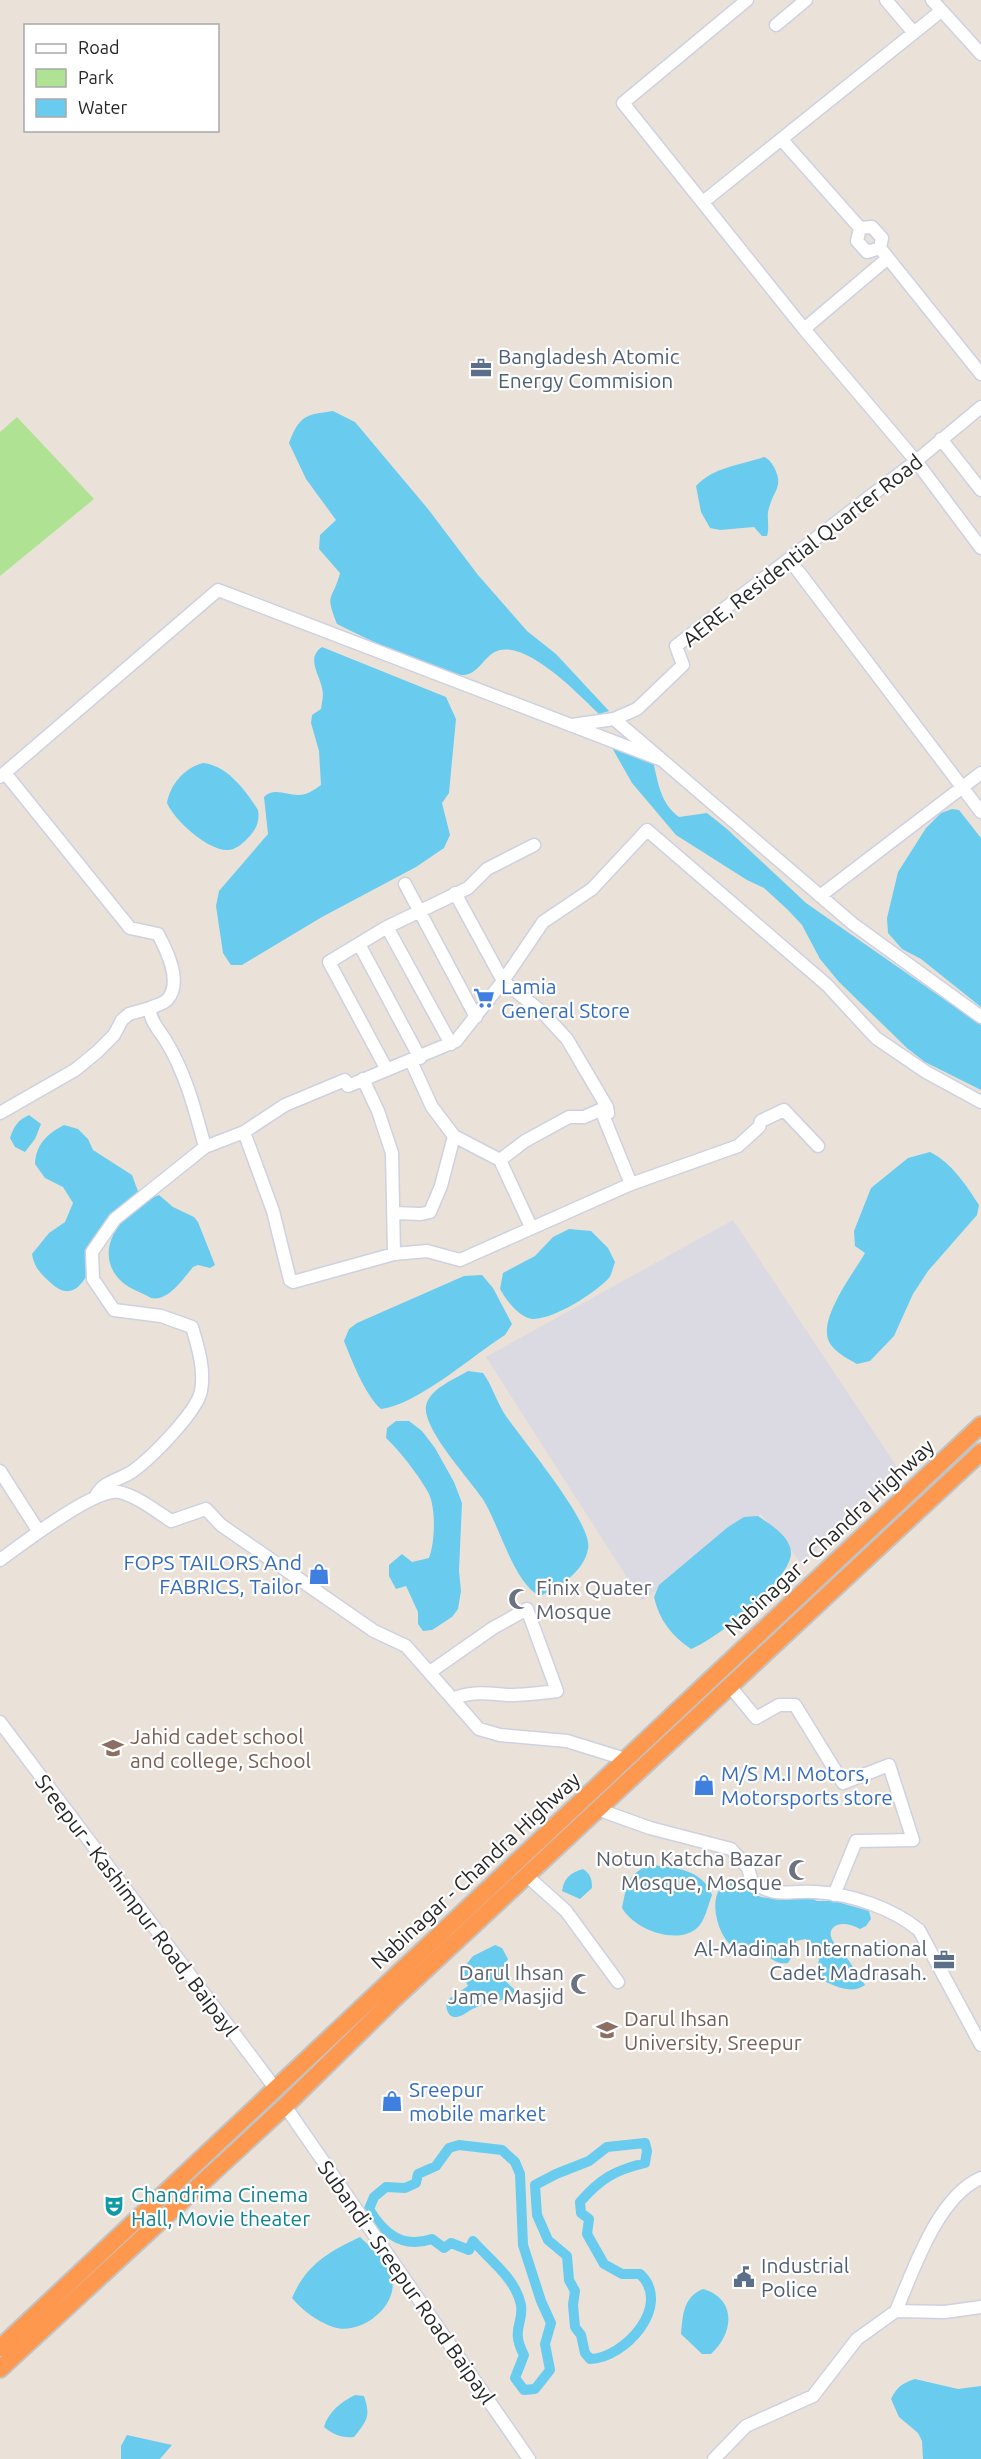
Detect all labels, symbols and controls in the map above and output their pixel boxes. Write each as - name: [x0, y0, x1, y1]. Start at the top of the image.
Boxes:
- legend: [24, 24, 219, 132]
- text: Road: [78, 37, 120, 57]
- text: Park: [78, 67, 114, 87]
- text: Water: [78, 97, 128, 117]
- place label: Bangladesh Atomic Energy Commision: [498, 344, 680, 392]
- office icon: Bangladesh Atomic Energy Commision: [469, 356, 493, 380]
- street label: AERE, Residential Quarter Road: [677, 449, 927, 651]
- place label: Lamia General Store: [501, 974, 630, 1022]
- supermarket icon: Lamia General Store: [472, 986, 496, 1010]
- street label: Nabinagar - Chandra Highway: [720, 1434, 938, 1640]
- place label: FOPS TAILORS And FABRICS, Tailor: [124, 1550, 302, 1598]
- shop icon: FOPS TAILORS And FABRICS, Tailor: [307, 1562, 331, 1586]
- place label: Finix Quater Mosque: [536, 1575, 652, 1623]
- mosque icon: Finix Quater Mosque: [507, 1587, 531, 1611]
- place label: Jahid cadet school and college, School: [130, 1724, 311, 1772]
- school or university icon: Jahid cadet school and college, School: [101, 1736, 125, 1760]
- place label: M/S M.I Motors, Motorsports store: [721, 1761, 893, 1809]
- street label: Nabinagar - Chandra Highway: [366, 1767, 584, 1973]
- street label: Sreepur - Kashimpur Road, Baipayl: [31, 1769, 243, 2041]
- shop icon: M/S M.I Motors, Motorsports store: [692, 1773, 716, 1797]
- place label: Notun Katcha Bazar Mosque, Mosque: [596, 1846, 782, 1894]
- mosque icon: Notun Katcha Bazar Mosque, Mosque: [787, 1858, 811, 1882]
- place label: Al-Madinah International Cadet Madrasah.: [694, 1936, 927, 1984]
- office icon: Al-Madinah International Cadet Madrasah.: [932, 1948, 956, 1972]
- place label: Darul Ihsan Jame Masjid: [448, 1960, 564, 2008]
- mosque icon: Darul Ihsan Jame Masjid: [569, 1972, 593, 1996]
- place label: Darul Ihsan University, Sreepur: [624, 2006, 802, 2054]
- school or university icon: Darul Ihsan University, Sreepur: [595, 2018, 619, 2042]
- place label: Sreepur mobile market: [409, 2077, 546, 2125]
- shop icon: Sreepur mobile market: [380, 2089, 404, 2113]
- street label: Subandi - Sreepur Road Baipayl: [314, 2156, 500, 2408]
- place label: Chandrima Cinema Hall, Movie theater: [131, 2182, 310, 2230]
- theatre icon: Chandrima Cinema Hall, Movie theater: [102, 2194, 126, 2218]
- place label: Industrial Police: [761, 2253, 849, 2301]
- public building icon: Industrial Police: [732, 2265, 756, 2289]

